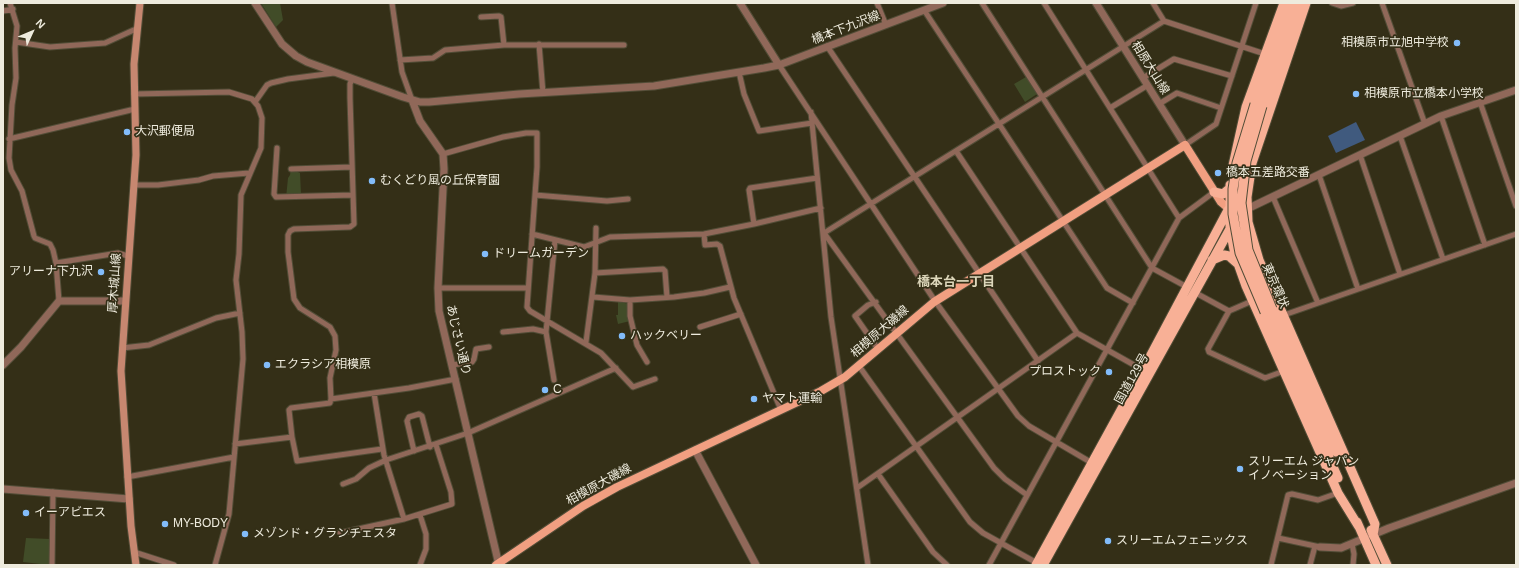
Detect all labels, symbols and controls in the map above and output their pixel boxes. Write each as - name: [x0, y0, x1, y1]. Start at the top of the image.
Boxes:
- street label: 橋本下九沢線: [810, 8, 882, 48]
- north arrow: [12, 12, 52, 52]
- text: N: [34, 17, 48, 31]
- place label: 相模原市立旭中学校: [1341, 36, 1449, 50]
- marker: 相模原市立旭中学校: [1452, 38, 1462, 48]
- street label: 相原大山線: [1128, 39, 1172, 97]
- place label: 相模原市立橋本小学校: [1364, 87, 1484, 101]
- marker: 相模原市立橋本小学校: [1351, 89, 1361, 99]
- place label: 大沢郵便局: [135, 125, 195, 139]
- marker: 大沢郵便局: [122, 127, 132, 137]
- place label: 橋本五差路交番: [1226, 166, 1310, 180]
- marker: 橋本五差路交番: [1213, 168, 1223, 178]
- place label: むくどり風の丘保育園: [380, 174, 500, 188]
- marker: むくどり風の丘保育園: [367, 176, 377, 186]
- place label: ドリームガーデン: [493, 247, 589, 261]
- marker: ドリームガーデン: [480, 249, 490, 259]
- street label: 厚木城山線: [106, 253, 124, 313]
- street label: 東京環状: [1259, 261, 1291, 311]
- place label: アリーナ下九沢: [9, 265, 93, 279]
- marker: アリーナ下九沢: [96, 267, 106, 277]
- district label: 橋本台一丁目: [917, 274, 995, 290]
- street label: あじさい通り: [443, 303, 473, 377]
- street label: 相模原大磯線: [848, 303, 912, 361]
- place label: ハックベリー: [630, 329, 702, 343]
- marker: ハックベリー: [617, 331, 627, 341]
- street label: 国道129号: [1112, 351, 1152, 407]
- place label: エクラシア相模原: [275, 358, 371, 372]
- marker: エクラシア相模原: [262, 360, 272, 370]
- place label: プロストック: [1029, 365, 1101, 379]
- marker: プロストック: [1104, 367, 1114, 377]
- place label: C: [553, 383, 562, 397]
- marker: C: [540, 385, 550, 395]
- place label: ヤマト運輸: [762, 392, 822, 406]
- marker: ヤマト運輸: [749, 394, 759, 404]
- place label: スリーエム ジャパン イノベーション: [1248, 455, 1359, 483]
- street label: 相模原大磯線: [564, 461, 634, 509]
- marker: スリーエム ジャパン イノベーション: [1235, 464, 1245, 474]
- place label: イーアビエス: [34, 506, 106, 520]
- marker: イーアビエス: [21, 508, 31, 518]
- place label: MY-BODY: [173, 517, 228, 531]
- marker: MY-BODY: [160, 519, 170, 529]
- place label: メゾンド・グランチェスタ: [253, 527, 397, 541]
- marker: メゾンド・グランチェスタ: [240, 529, 250, 539]
- place label: スリーエムフェニックス: [1116, 534, 1248, 548]
- marker: スリーエムフェニックス: [1103, 536, 1113, 546]

